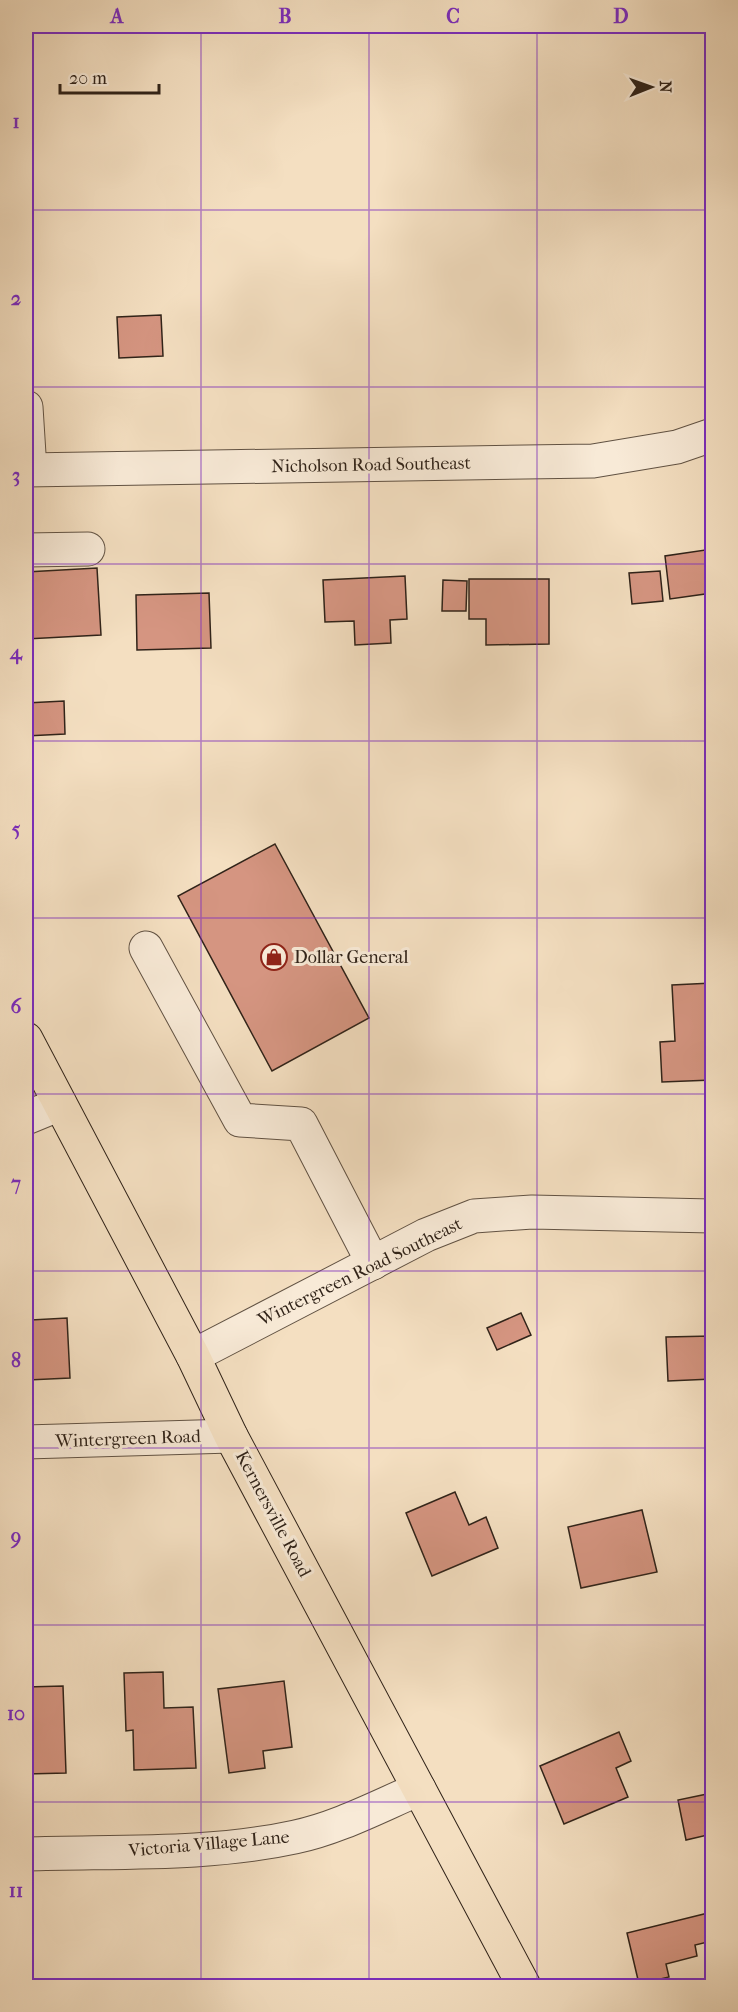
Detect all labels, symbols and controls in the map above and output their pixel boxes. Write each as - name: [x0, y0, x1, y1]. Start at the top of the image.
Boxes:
- text: A: [109, 5, 125, 28]
- text: B: [278, 5, 292, 28]
- text: C: [446, 5, 460, 28]
- text: D: [613, 5, 629, 28]
- scale bar: [60, 57, 159, 95]
- north arrow: [621, 57, 681, 117]
- text: 20 m: [69, 68, 107, 89]
- text: N: [656, 81, 675, 94]
- text: 1: [12, 110, 20, 133]
- text: 2: [11, 287, 21, 310]
- street label: Nicholson Road Southeast: [271, 453, 472, 477]
- text: 3: [12, 464, 20, 487]
- text: 4: [9, 641, 23, 665]
- text: 5: [12, 818, 21, 841]
- shop icon: Dollar General: [259, 942, 289, 972]
- place label: Dollar General: [294, 947, 408, 968]
- text: 6: [11, 995, 23, 1018]
- text: 7: [10, 1172, 21, 1195]
- street label: Wintergreen Road Southeast: [254, 1213, 466, 1331]
- text: 8: [11, 1349, 21, 1372]
- street label: Wintergreen Road: [54, 1426, 201, 1452]
- street label: Kernersville Road: [231, 1447, 315, 1581]
- text: 9: [10, 1526, 21, 1549]
- text: 10: [7, 1702, 25, 1725]
- street label: Victoria Village Lane: [127, 1826, 290, 1862]
- text: 11: [9, 1879, 23, 1902]

